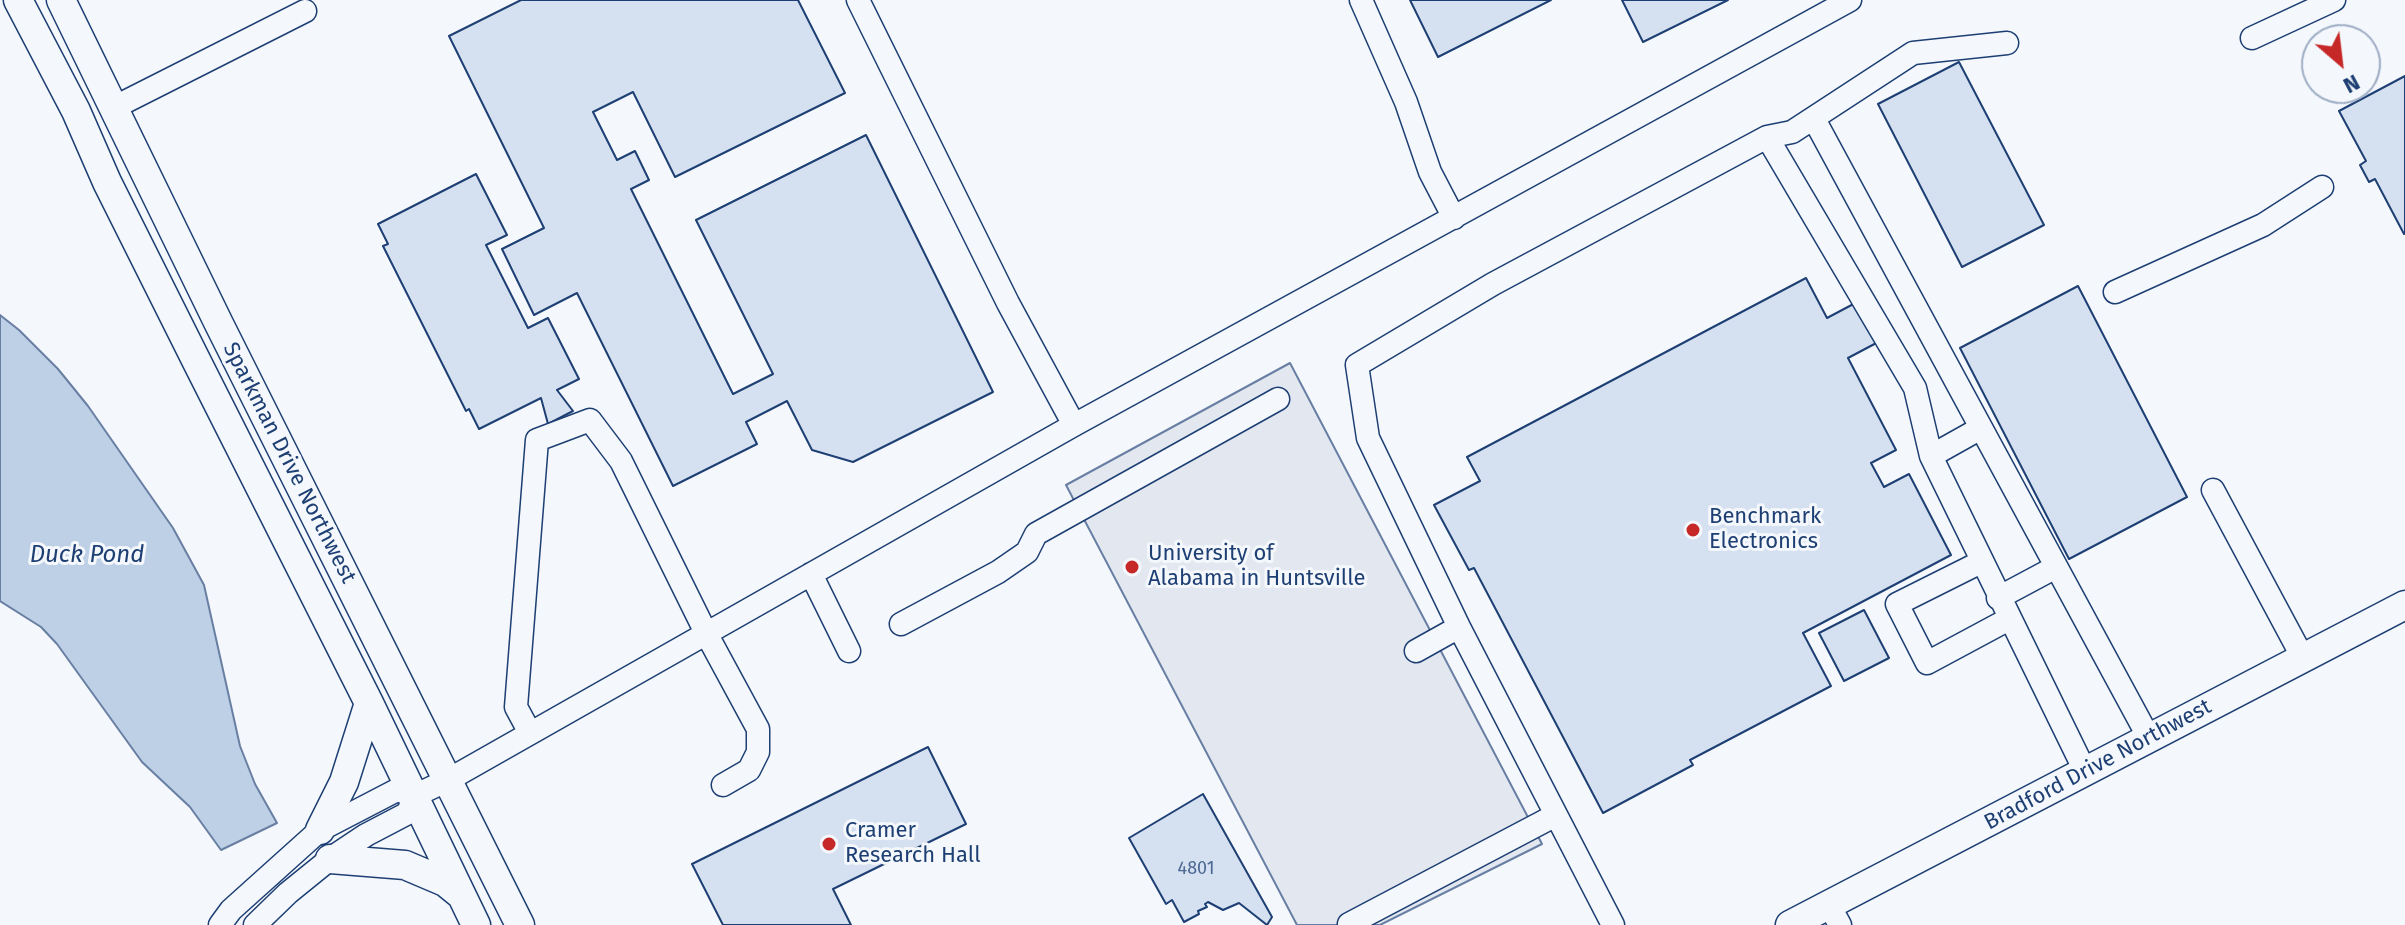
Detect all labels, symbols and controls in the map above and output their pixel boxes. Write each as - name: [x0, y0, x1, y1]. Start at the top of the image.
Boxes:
- north arrow: [2301, 24, 2381, 104]
- text: N: [2339, 69, 2364, 99]
- street label: Sparkman Drive Northwest: [217, 338, 361, 588]
- place label: Benchmark Electronics: [1709, 504, 1821, 556]
- marker: Benchmark Electronics: [1684, 521, 1702, 539]
- water label: Duck Pond: [30, 541, 144, 569]
- place label: University of Alabama in Huntsville: [1148, 541, 1366, 592]
- marker: University of Alabama in Huntsville: [1123, 558, 1141, 576]
- street label: Bradford Drive Northwest: [1980, 694, 2216, 836]
- place label: Cramer Research Hall: [845, 818, 981, 870]
- marker: Cramer Research Hall: [820, 835, 838, 853]
- house number: 4801: [1178, 858, 1214, 880]

